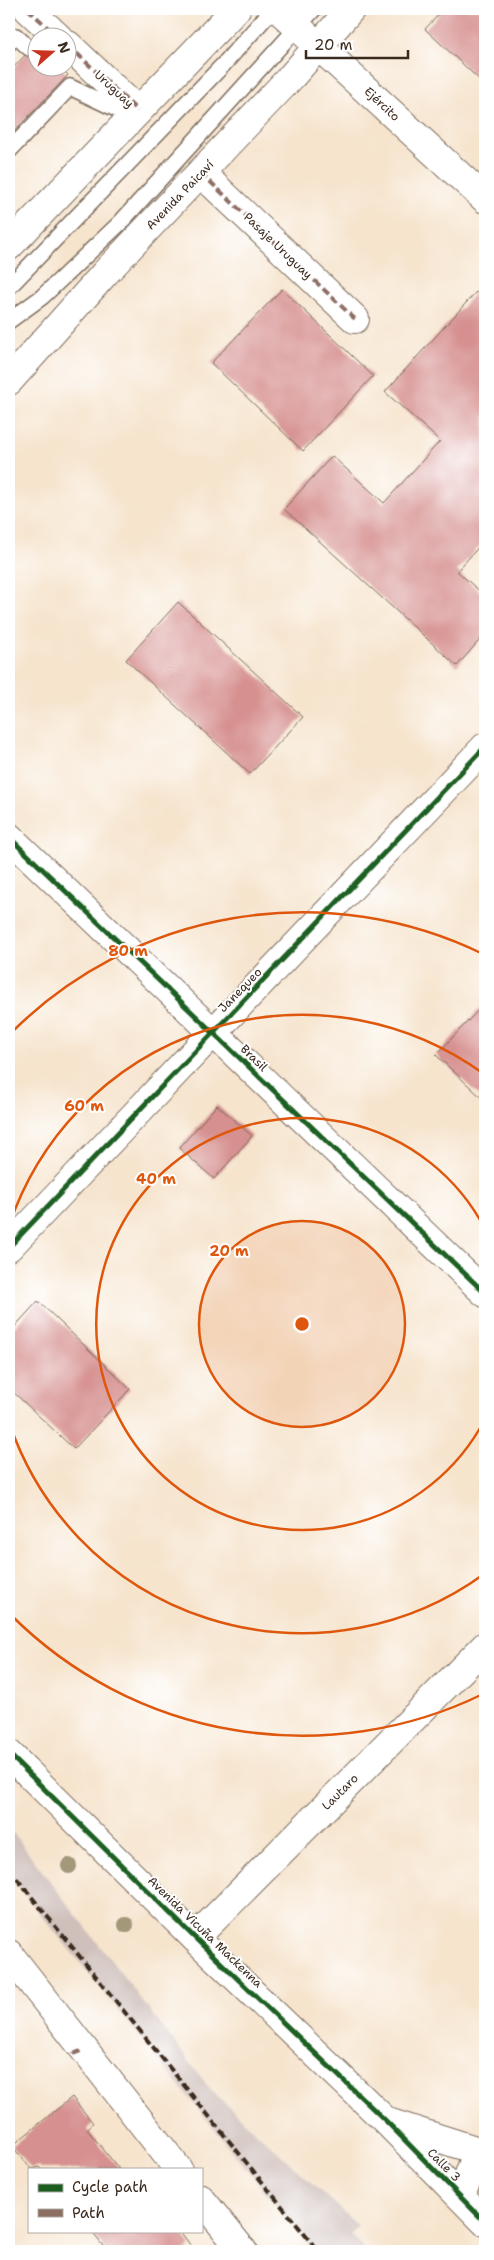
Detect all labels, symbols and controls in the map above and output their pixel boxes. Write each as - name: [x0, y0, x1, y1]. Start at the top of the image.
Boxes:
- north arrow: [28, 28, 78, 78]
- scale bar: [306, 28, 409, 60]
- text: 20 m: [314, 35, 353, 55]
- text: N: [54, 39, 75, 56]
- street label: Uruguay: [91, 67, 137, 111]
- street label: Ejército: [361, 83, 403, 125]
- street label: Avenida Paicaví: [143, 156, 218, 233]
- street label: Pasaje Uruguay: [240, 209, 316, 283]
- text: 80 m: [108, 941, 148, 961]
- street label: Janequeo: [215, 964, 265, 1016]
- street label: Brasil: [237, 1041, 271, 1075]
- text: 60 m: [64, 1096, 104, 1116]
- text: 40 m: [136, 1169, 176, 1189]
- text: 20 m: [209, 1241, 249, 1261]
- centre of rings: [293, 1315, 311, 1333]
- street label: Lautaro: [318, 1770, 362, 1814]
- street label: Avenida Vicuña Mackenna: [144, 1873, 266, 1992]
- street label: Calle 3: [424, 2145, 464, 2185]
- legend: [28, 2168, 202, 2232]
- text: Cycle path: [72, 2177, 148, 2197]
- text: Path: [72, 2203, 105, 2223]

